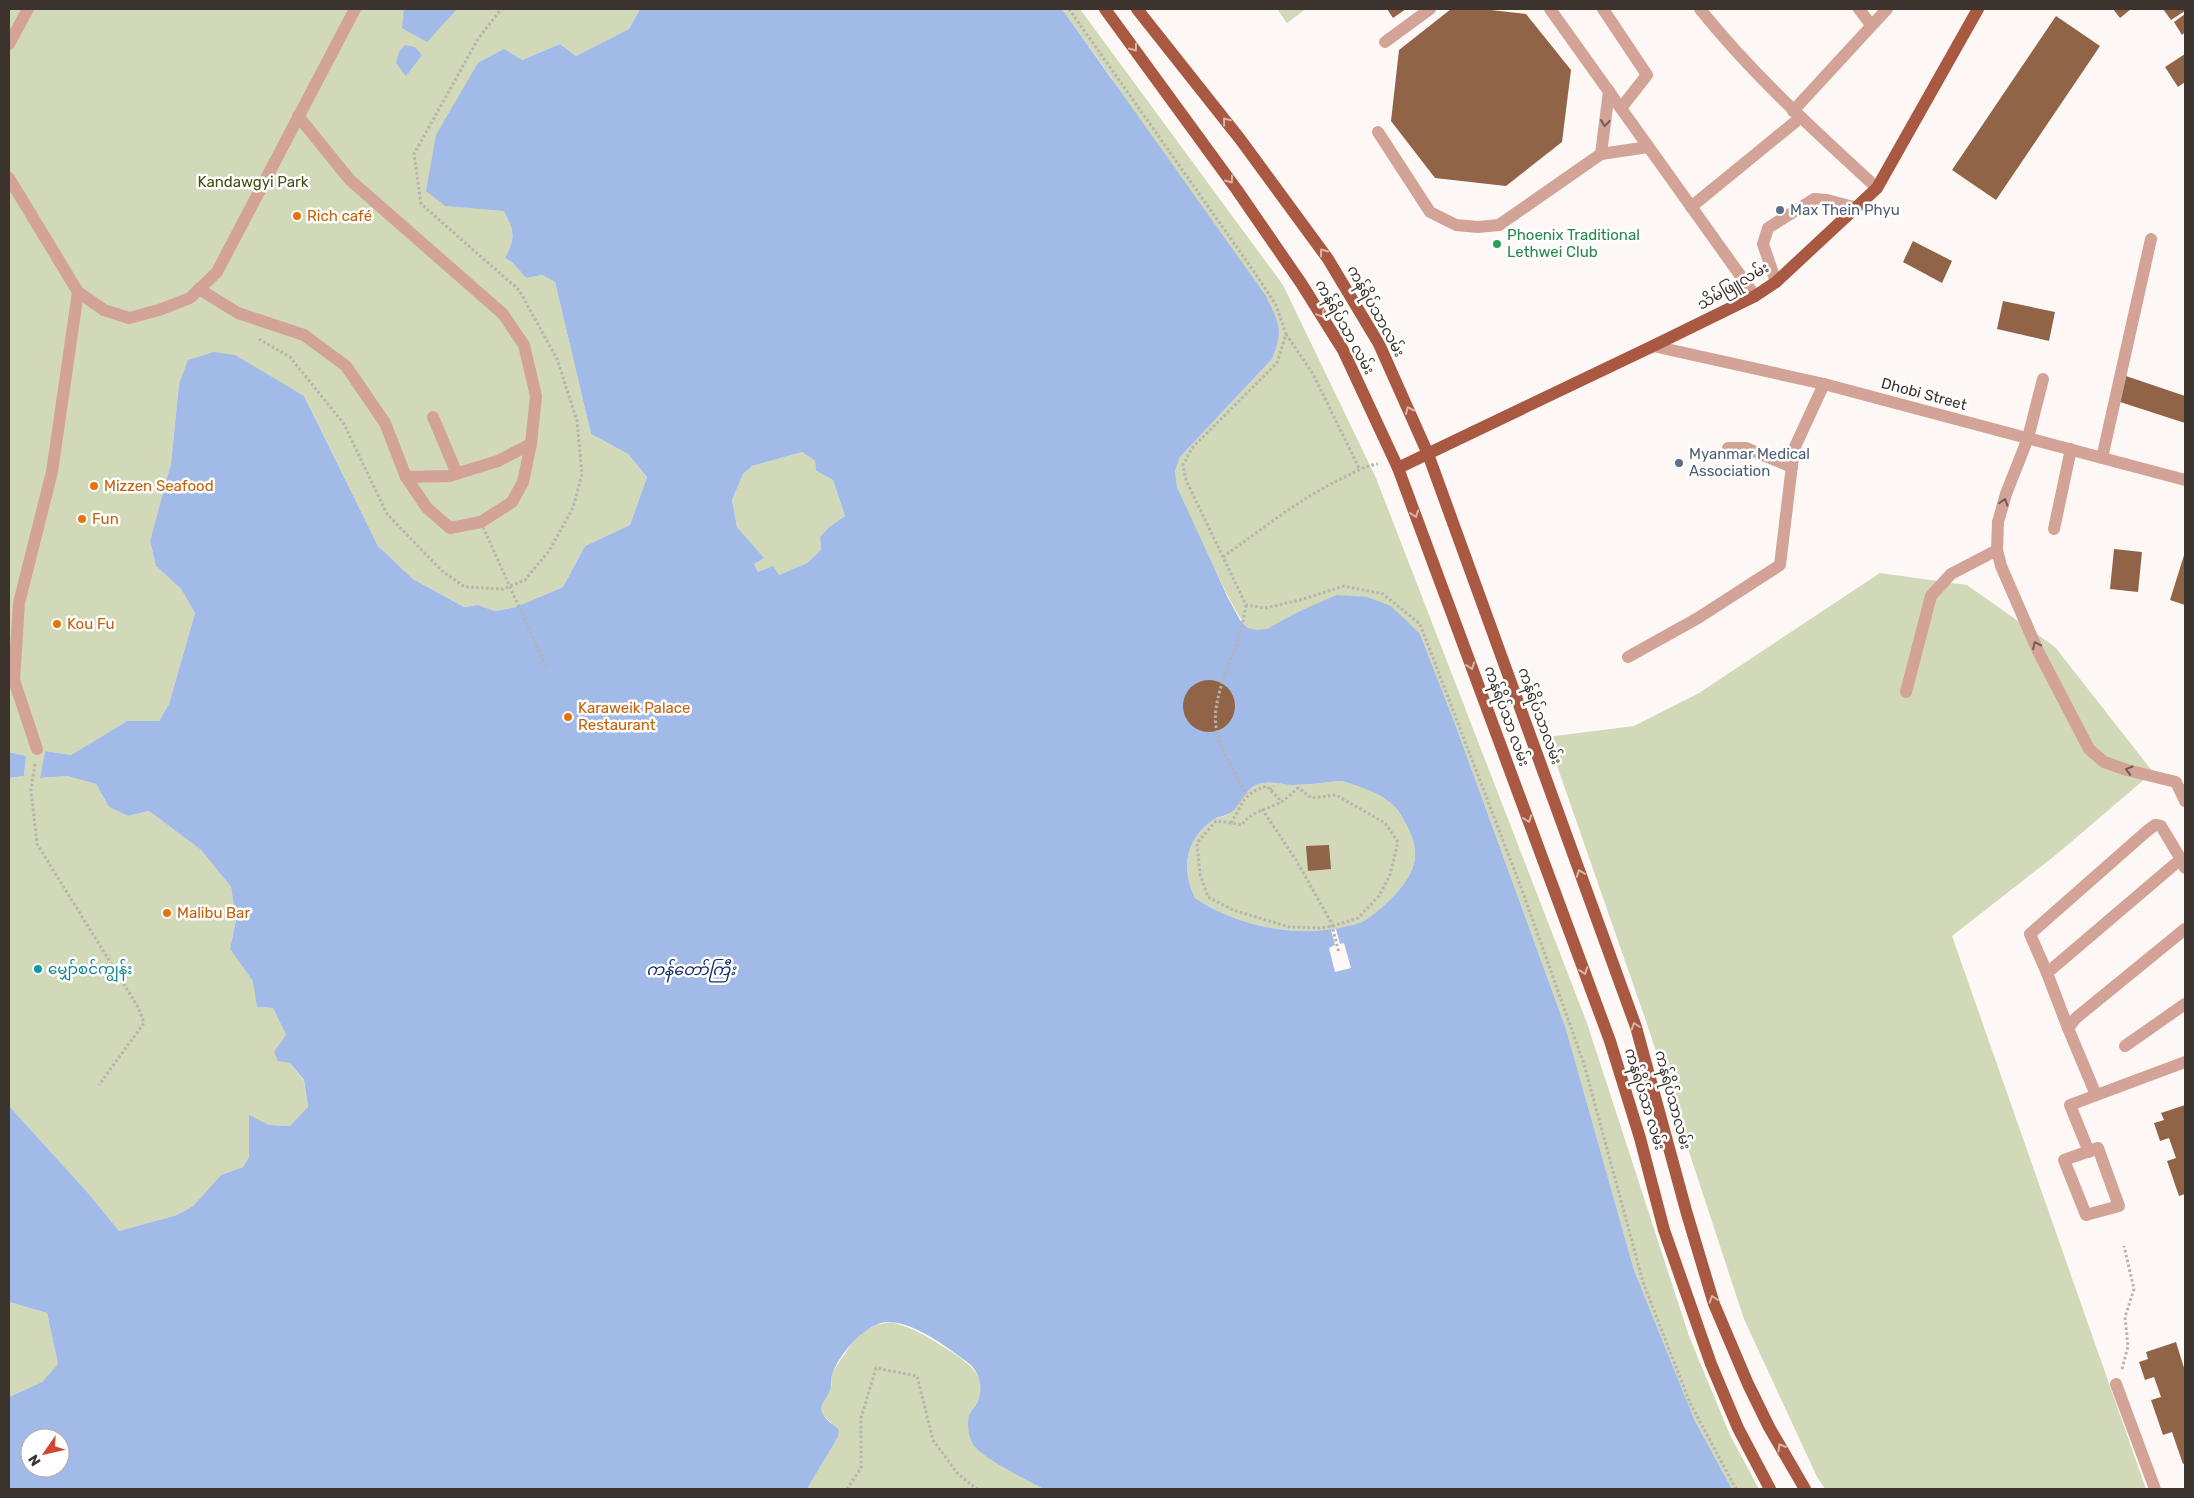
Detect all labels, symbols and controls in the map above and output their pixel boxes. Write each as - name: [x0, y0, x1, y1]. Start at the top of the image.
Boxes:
- one-way arrow: [1128, 42, 1137, 52]
- one-way arrow: [1224, 118, 1232, 127]
- one-way arrow: [1600, 119, 1611, 127]
- park label: Kandawgyi Park: [197, 173, 309, 191]
- one-way arrow: [1224, 174, 1233, 183]
- place label: Max Thein Phyu: [1790, 201, 1900, 219]
- marker: Max Thein Phyu: [1774, 204, 1786, 216]
- place label: Rich café: [307, 207, 372, 225]
- marker: Rich café: [291, 210, 303, 222]
- place label: Phoenix Traditional Lethwei Club: [1507, 226, 1640, 261]
- marker: Phoenix Traditional Lethwei Club: [1491, 238, 1503, 250]
- one-way arrow: [1320, 248, 1329, 258]
- street label: သိမ်ဖြူလမ်း: [1693, 257, 1774, 316]
- street label: ကန်ရိပ်သာလမ်း: [1341, 262, 1409, 361]
- street label: ကန်ရိပ်သာ လမ်း: [1309, 276, 1379, 379]
- one-way arrow: [1314, 309, 1324, 318]
- street label: Dhobi Street: [1879, 374, 1969, 414]
- one-way arrow: [1404, 406, 1415, 415]
- place label: Myanmar Medical Association: [1689, 445, 1810, 480]
- marker: Myanmar Medical Association: [1673, 457, 1685, 469]
- place label: Mizzen Seafood: [104, 477, 214, 495]
- marker: Mizzen Seafood: [88, 480, 100, 492]
- one-way arrow: [1998, 498, 2008, 507]
- one-way arrow: [1409, 509, 1419, 518]
- place label: Fun: [92, 510, 119, 528]
- marker: Fun: [76, 513, 88, 525]
- place label: Kou Fu: [67, 615, 115, 633]
- marker: Kou Fu: [51, 618, 63, 630]
- one-way arrow: [2032, 642, 2042, 651]
- one-way arrow: [1465, 661, 1475, 670]
- street label: ကန်ရိပ်သာ လမ်း: [1478, 663, 1534, 770]
- street label: ကန်ရိပ်သာလမ်း: [1511, 665, 1567, 768]
- place label: Karaweik Palace Restaurant: [578, 699, 691, 734]
- marker: Karaweik Palace Restaurant: [562, 711, 574, 723]
- one-way arrow: [2124, 765, 2133, 776]
- one-way arrow: [1522, 814, 1532, 822]
- one-way arrow: [1576, 869, 1586, 877]
- place label: Malibu Bar: [177, 904, 250, 922]
- marker: Malibu Bar: [161, 907, 173, 919]
- water label: ကန်တော်ကြီး: [646, 958, 737, 983]
- place label: မျှော်စင်ကျွန်း: [48, 959, 132, 982]
- marker: မျှော်စင်ကျွန်း: [32, 963, 44, 975]
- one-way arrow: [1578, 966, 1588, 975]
- one-way arrow: [1630, 1022, 1640, 1030]
- street label: ကန်ရိပ်သာ လမ်း: [1618, 1046, 1670, 1153]
- street label: ကန်ရိပ်သာလမ်း: [1648, 1048, 1696, 1152]
- one-way arrow: [1709, 1296, 1719, 1304]
- north arrow: [20, 1428, 70, 1478]
- one-way arrow: [1777, 1443, 1787, 1452]
- text: N: [25, 1451, 45, 1469]

